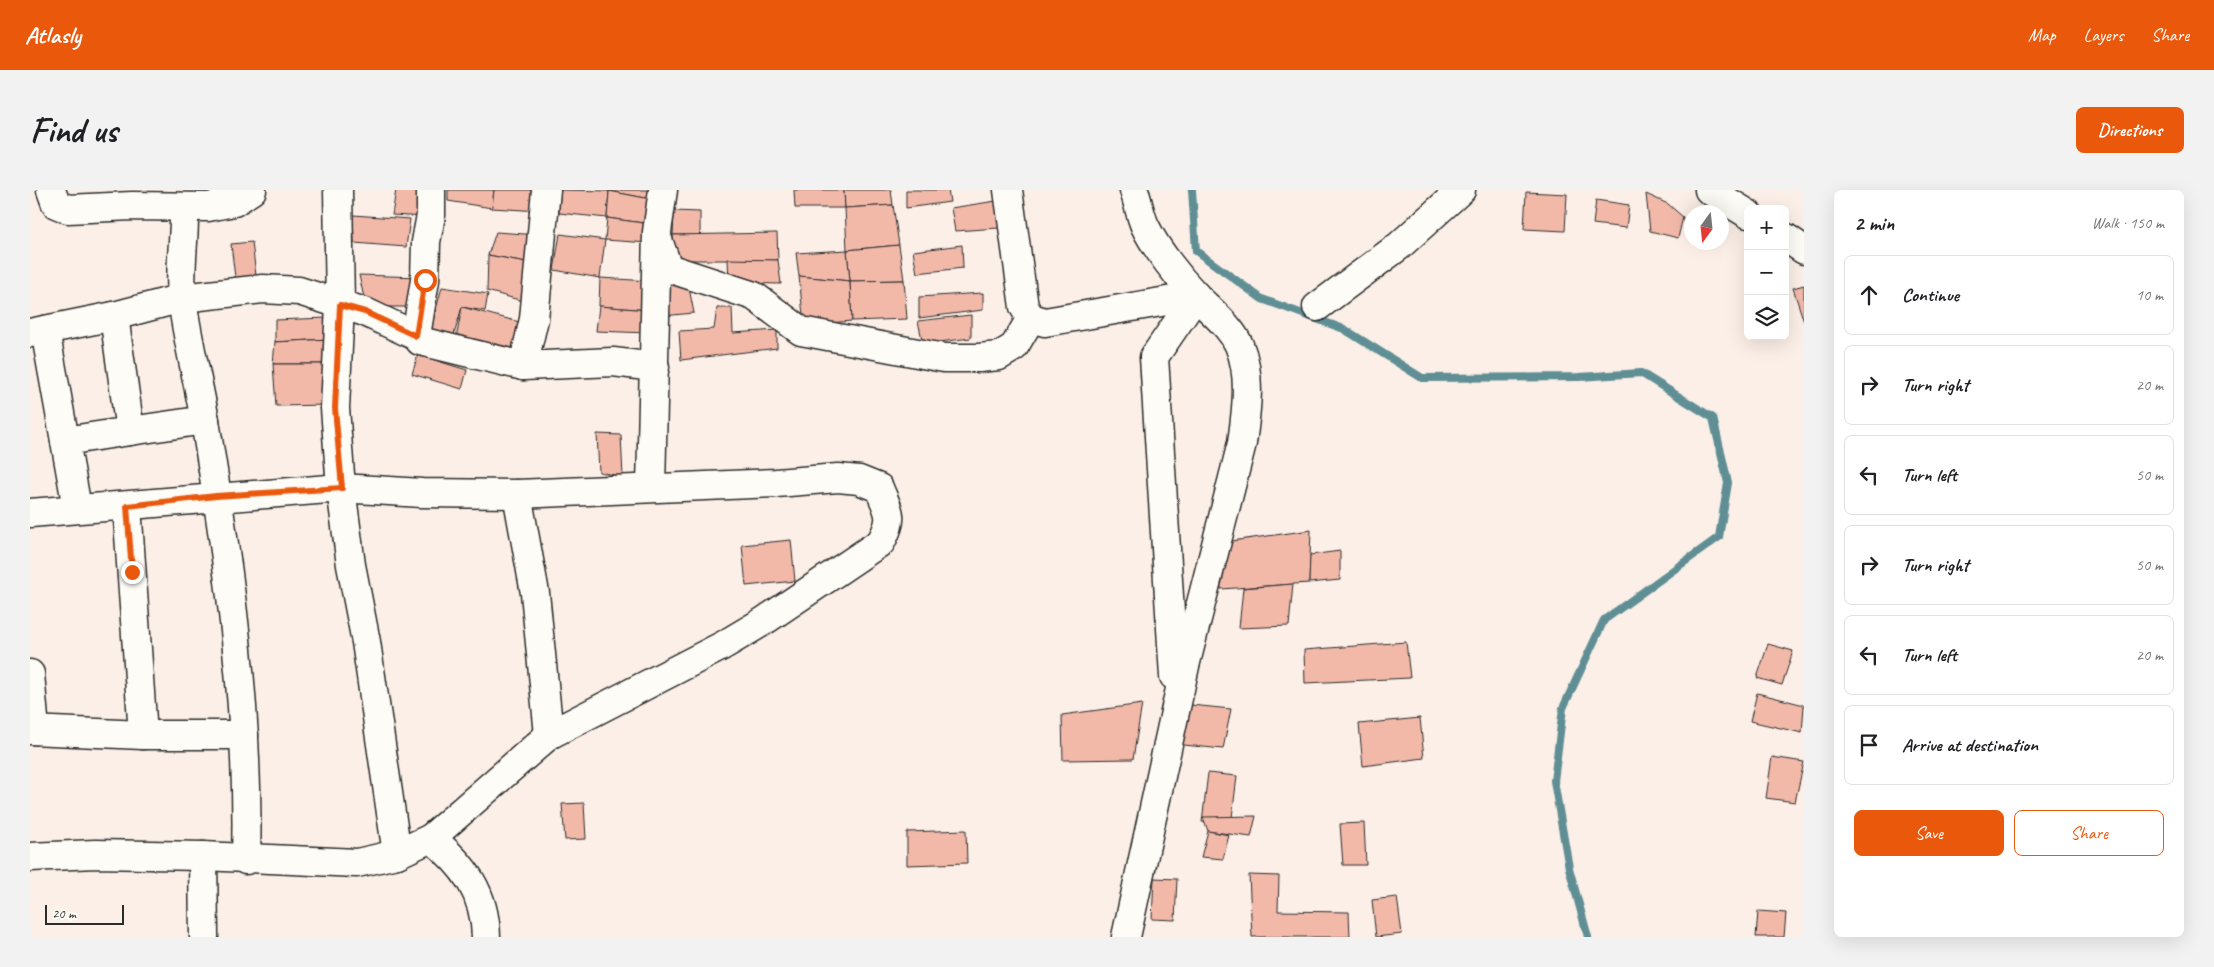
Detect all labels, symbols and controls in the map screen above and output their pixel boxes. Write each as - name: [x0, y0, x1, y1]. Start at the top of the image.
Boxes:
- text: Atlasly: [25, 20, 81, 50]
- text: Map: [2028, 24, 2056, 46]
- text: Layers: [2084, 24, 2123, 46]
- text: Share: [2151, 24, 2189, 46]
- button: Directions: [2076, 107, 2184, 153]
- text: Find us: [30, 108, 117, 153]
- north arrow: [1684, 205, 1729, 250]
- map controls: [1744, 205, 1789, 340]
- button: +: [1744, 205, 1789, 250]
- text: 2 min: [1854, 210, 1894, 236]
- text: Walk · 150 m: [2092, 213, 2164, 233]
- button: −: [1744, 250, 1789, 295]
- route start: [414, 269, 437, 292]
- icon: ahead: [1855, 281, 1883, 309]
- text: Continue: [1902, 283, 1959, 307]
- text: 10 m: [2136, 285, 2163, 305]
- button: layers: [1744, 295, 1789, 340]
- icon: right: [1855, 371, 1883, 399]
- text: Turn right: [1902, 373, 1969, 397]
- text: 20 m: [2136, 375, 2163, 395]
- icon: left: [1855, 461, 1883, 489]
- text: Turn left: [1902, 463, 1957, 487]
- text: 50 m: [2136, 465, 2163, 485]
- icon: right: [1855, 551, 1883, 579]
- text: Turn right: [1902, 553, 1969, 577]
- text: 50 m: [2136, 555, 2163, 575]
- route end: [121, 561, 144, 584]
- icon: left: [1855, 641, 1883, 669]
- text: Turn left: [1902, 643, 1957, 667]
- text: 20 m: [2136, 645, 2163, 665]
- icon: arrive: [1855, 731, 1883, 759]
- text: Arrive at destination: [1902, 733, 2038, 757]
- button: Save: [1854, 810, 2004, 856]
- button: Share: [2014, 810, 2164, 856]
- scale bar: [45, 902, 124, 925]
- text: 20 m: [52, 905, 76, 922]

